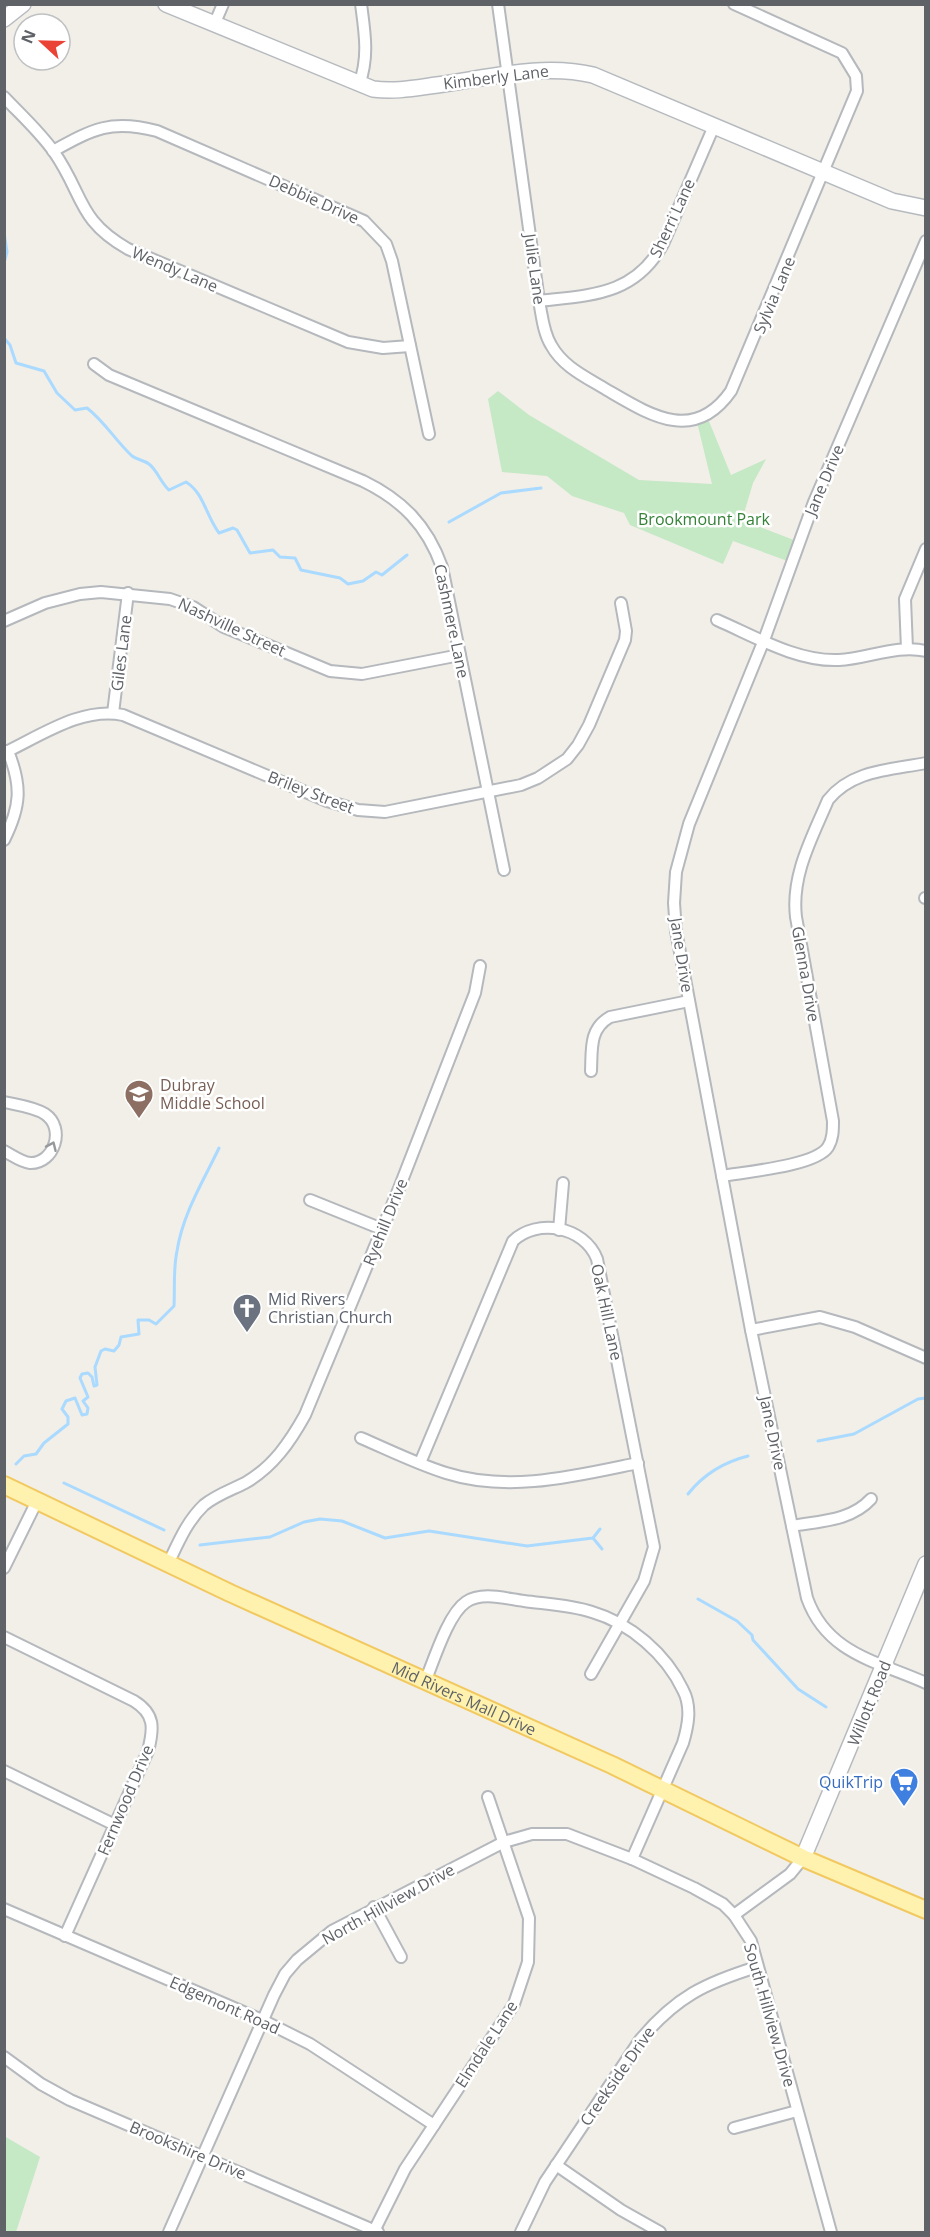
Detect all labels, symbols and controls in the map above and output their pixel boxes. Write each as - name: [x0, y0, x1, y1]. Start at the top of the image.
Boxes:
- north arrow: [12, 12, 72, 72]
- text: N: [15, 26, 41, 47]
- street label: Kimberly Lane: [442, 60, 550, 94]
- street label: Debbie Drive: [265, 169, 363, 229]
- street label: Sherri Lane: [644, 175, 700, 261]
- street label: Julie Lane: [519, 230, 551, 306]
- street label: Wendy Lane: [129, 241, 221, 297]
- street label: Sylvia Lane: [748, 253, 800, 337]
- street label: Jane Drive: [798, 441, 849, 521]
- park label: Brookmount Park: [638, 508, 771, 530]
- street label: Cashmere Lane: [429, 562, 475, 680]
- street label: Nashville Street: [175, 592, 290, 662]
- street label: Giles Lane: [105, 614, 137, 692]
- street label: Briley Street: [265, 765, 358, 819]
- street label: Jane Drive: [665, 914, 699, 994]
- street label: Glenna Drive: [787, 925, 825, 1023]
- place label: Dubray Middle School: [160, 1074, 265, 1114]
- school or university icon: Dubray Middle School: [123, 1078, 155, 1120]
- one-way arrow: [45, 1142, 57, 1153]
- street label: Ryehill Drive: [358, 1175, 412, 1269]
- street label: Oak Hill Lane: [586, 1262, 628, 1362]
- place label: Mid Rivers Christian Church: [268, 1288, 392, 1328]
- church icon: Mid Rivers Christian Church: [231, 1292, 263, 1334]
- street label: Jane Drive: [754, 1392, 792, 1472]
- street label: Mid Rivers Mall Drive: [388, 1656, 540, 1740]
- street label: Willott Road: [842, 1657, 896, 1749]
- street label: Fernwood Drive: [92, 1741, 158, 1859]
- supermarket icon: QuikTrip: [888, 1766, 920, 1808]
- place label: QuikTrip: [819, 1771, 883, 1793]
- street label: North Hillview Drive: [318, 1858, 458, 1950]
- street label: South Hillview Drive: [739, 1941, 801, 2089]
- street label: Edgemont Road: [166, 1971, 284, 2039]
- street label: Elmdale Lane: [450, 1996, 522, 2092]
- street label: Creekside Drive: [575, 2022, 660, 2130]
- street label: Brookshire Drive: [126, 2115, 250, 2185]

